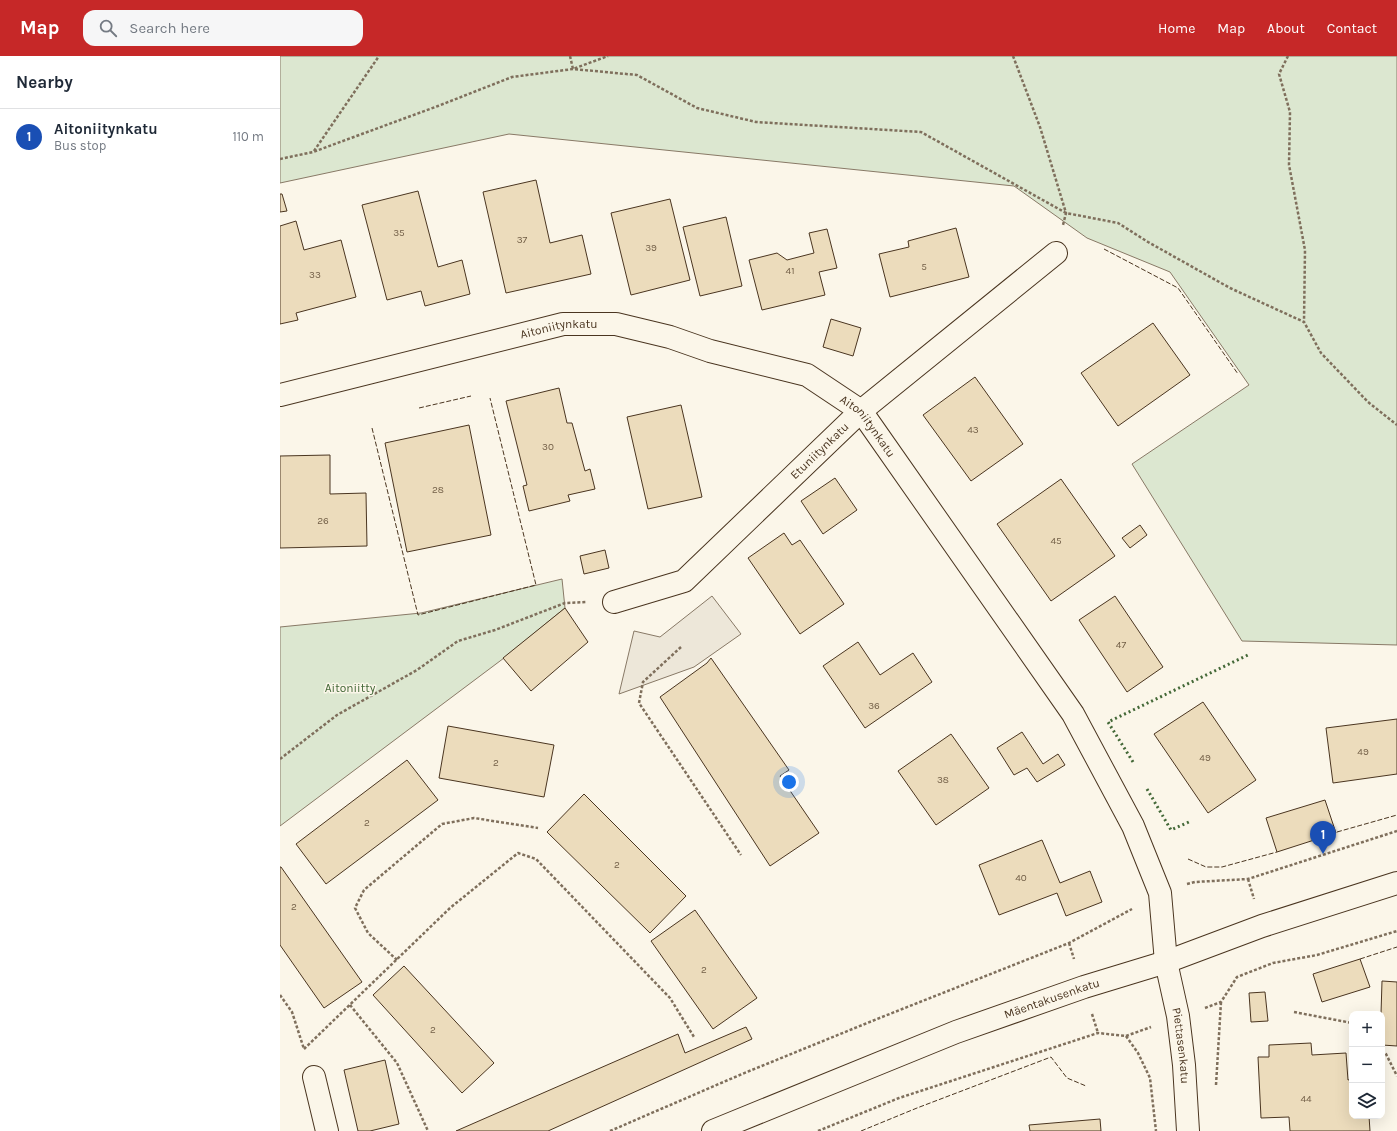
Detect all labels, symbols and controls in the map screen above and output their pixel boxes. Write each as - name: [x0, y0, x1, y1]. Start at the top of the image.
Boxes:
- search box: [83, 10, 363, 46]
- text: Map: [20, 17, 59, 39]
- icon: search: [97, 17, 119, 39]
- text: Search here: [129, 19, 210, 37]
- text: Home: [1158, 20, 1195, 37]
- text: Map: [1217, 20, 1245, 37]
- text: About: [1267, 20, 1305, 37]
- text: Contact: [1327, 20, 1377, 37]
- text: Nearby: [16, 72, 73, 92]
- text: Aitoniitynkatu: [54, 120, 158, 138]
- text: 1: [27, 129, 31, 144]
- text: 110 m: [232, 129, 264, 144]
- text: Bus stop: [54, 138, 106, 153]
- house number: 35: [393, 227, 405, 239]
- house number: 37: [517, 234, 528, 246]
- house number: 39: [645, 242, 657, 254]
- house number: 5: [921, 261, 927, 273]
- house number: 41: [786, 265, 794, 277]
- house number: 33: [309, 269, 321, 281]
- street label: Aitoniitynkatu: [519, 317, 597, 342]
- street label: Aitoniitynkatu: [837, 392, 898, 460]
- street label: Etuniitynkatu: [787, 420, 852, 482]
- house number: 43: [967, 424, 979, 436]
- house number: 30: [542, 441, 554, 453]
- house number: 28: [432, 484, 444, 496]
- house number: 26: [317, 515, 329, 527]
- house number: 45: [1050, 535, 1062, 547]
- house number: 47: [1116, 639, 1126, 651]
- park label: Aitoniitty: [325, 681, 376, 695]
- house number: 36: [868, 700, 880, 712]
- house number: 49: [1357, 746, 1369, 758]
- house number: 49: [1199, 752, 1211, 764]
- house number: 2: [493, 757, 499, 769]
- your location: [779, 772, 799, 792]
- house number: 38: [937, 774, 949, 786]
- house number: 2: [364, 817, 370, 829]
- pin: 1: [1310, 821, 1336, 854]
- house number: 2: [614, 859, 620, 871]
- house number: 40: [1015, 872, 1027, 884]
- house number: 2: [291, 901, 297, 913]
- house number: 2: [701, 964, 707, 976]
- street label: Mäentakusenkatu: [1002, 976, 1101, 1022]
- street label: Piettasenkatu: [1169, 1006, 1192, 1084]
- map controls: [1349, 1011, 1385, 1119]
- button: +: [1349, 1011, 1385, 1047]
- house number: 2: [430, 1024, 436, 1036]
- button: −: [1349, 1047, 1385, 1083]
- button: layers: [1349, 1083, 1385, 1119]
- house number: 44: [1300, 1093, 1312, 1105]

